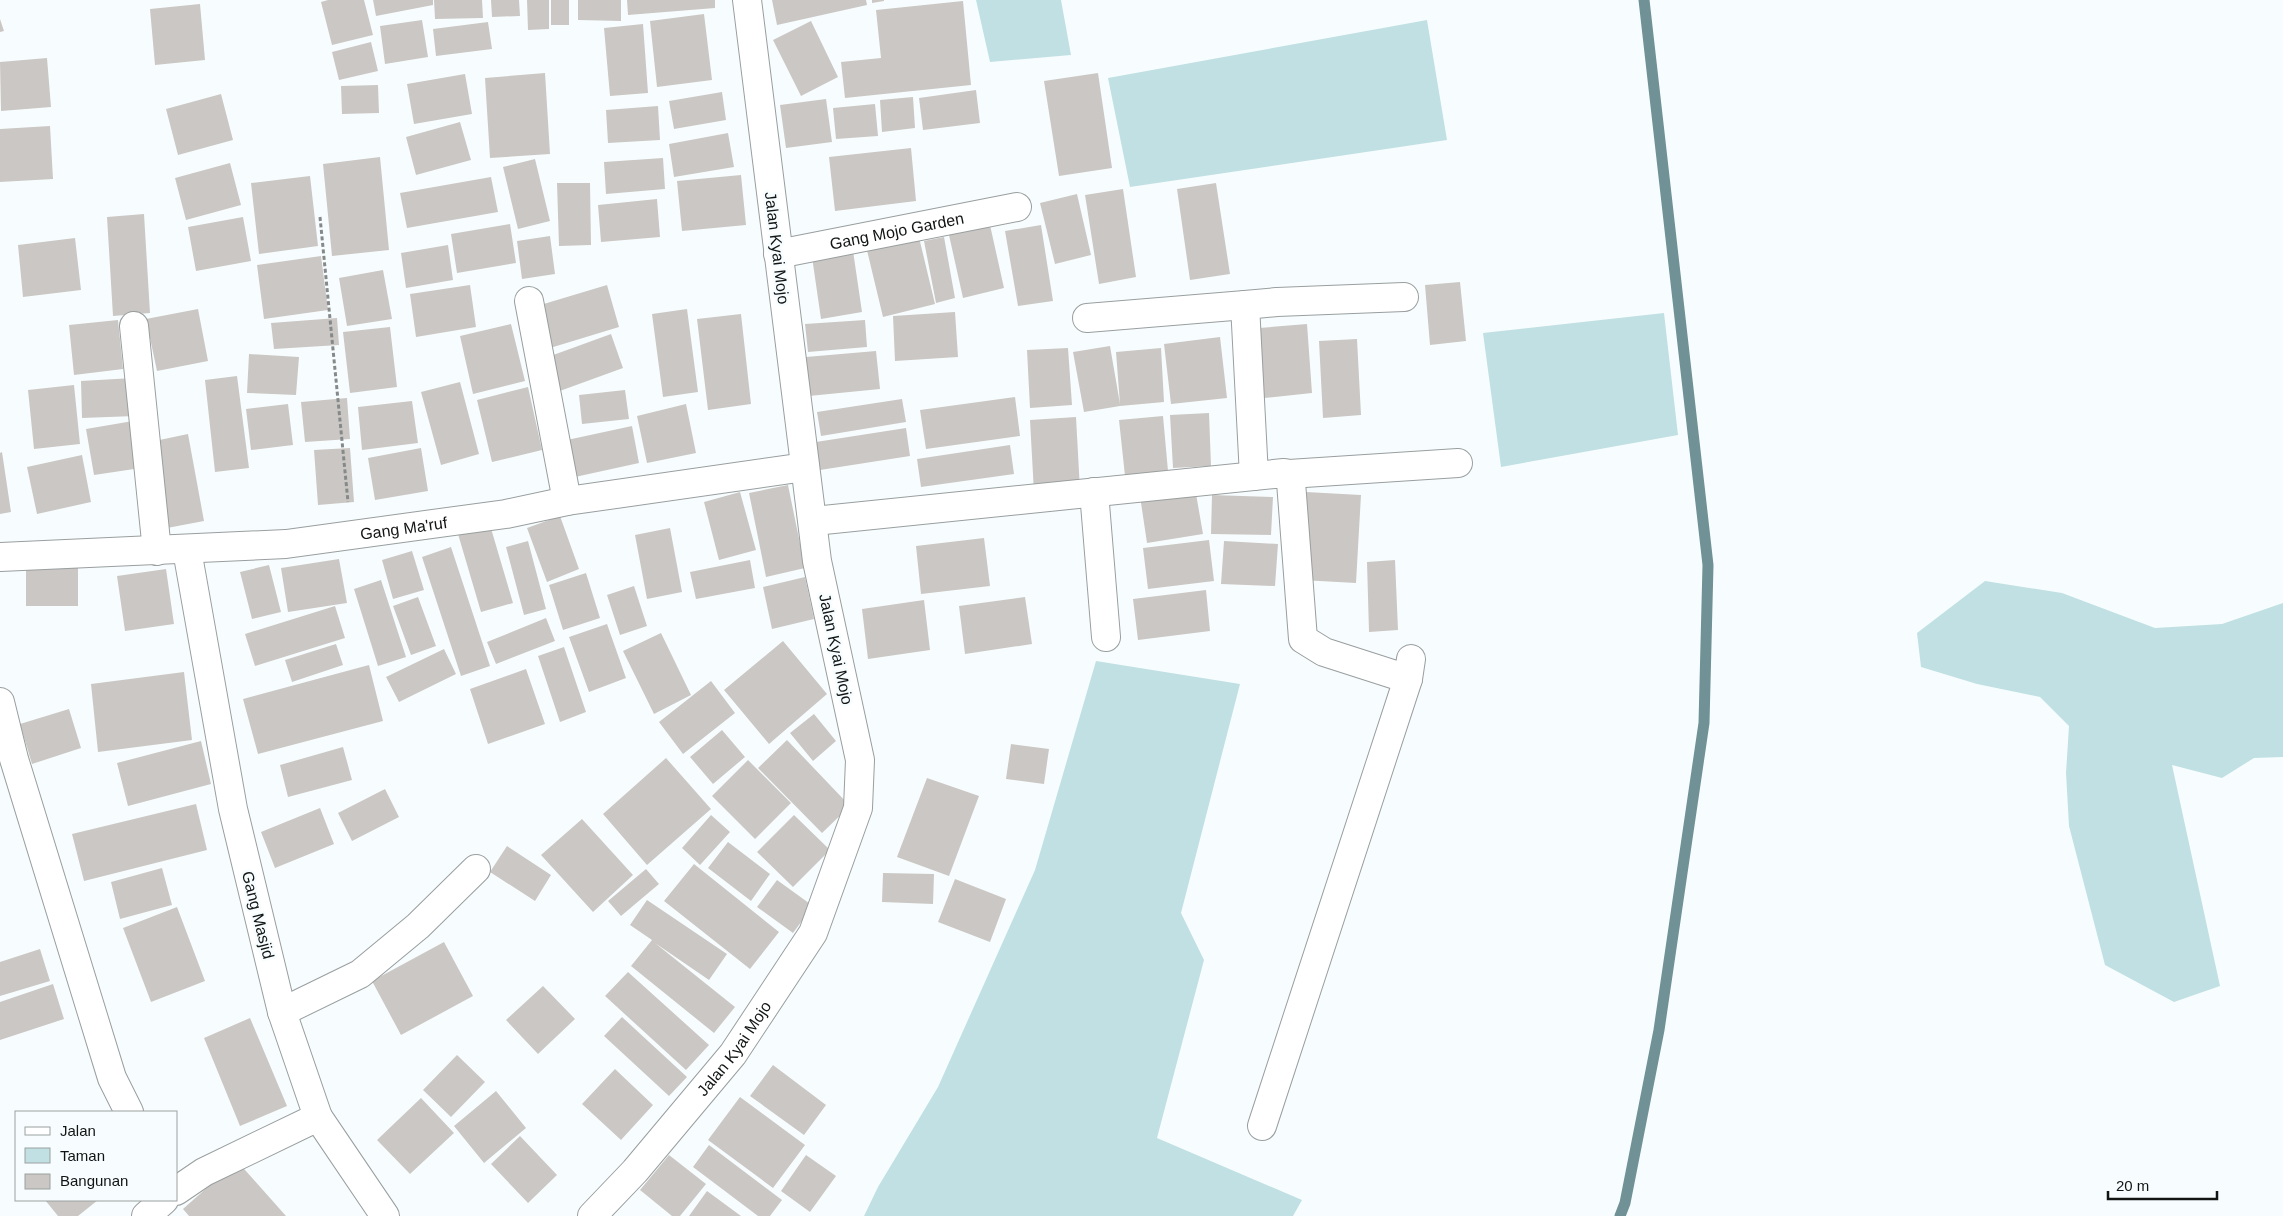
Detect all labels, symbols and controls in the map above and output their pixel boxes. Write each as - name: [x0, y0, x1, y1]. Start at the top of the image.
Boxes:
- street label: Jalan Kyai Mojo: [762, 191, 792, 305]
- street label: Gang Mojo Garden: [828, 209, 965, 252]
- street label: Gang Ma'ruf: [359, 514, 449, 542]
- street label: Jalan Kyai Mojo: [816, 592, 856, 706]
- street label: Gang Masjid: [239, 869, 277, 961]
- street label: Jalan Kyai Mojo: [693, 998, 774, 1099]
- legend: [15, 1111, 178, 1201]
- text: Jalan: [60, 1122, 96, 1139]
- text: Taman: [60, 1147, 105, 1164]
- scale bar: [2108, 1168, 2217, 1200]
- text: Bangunan: [60, 1172, 128, 1189]
- text: 20 m: [2116, 1177, 2149, 1194]

